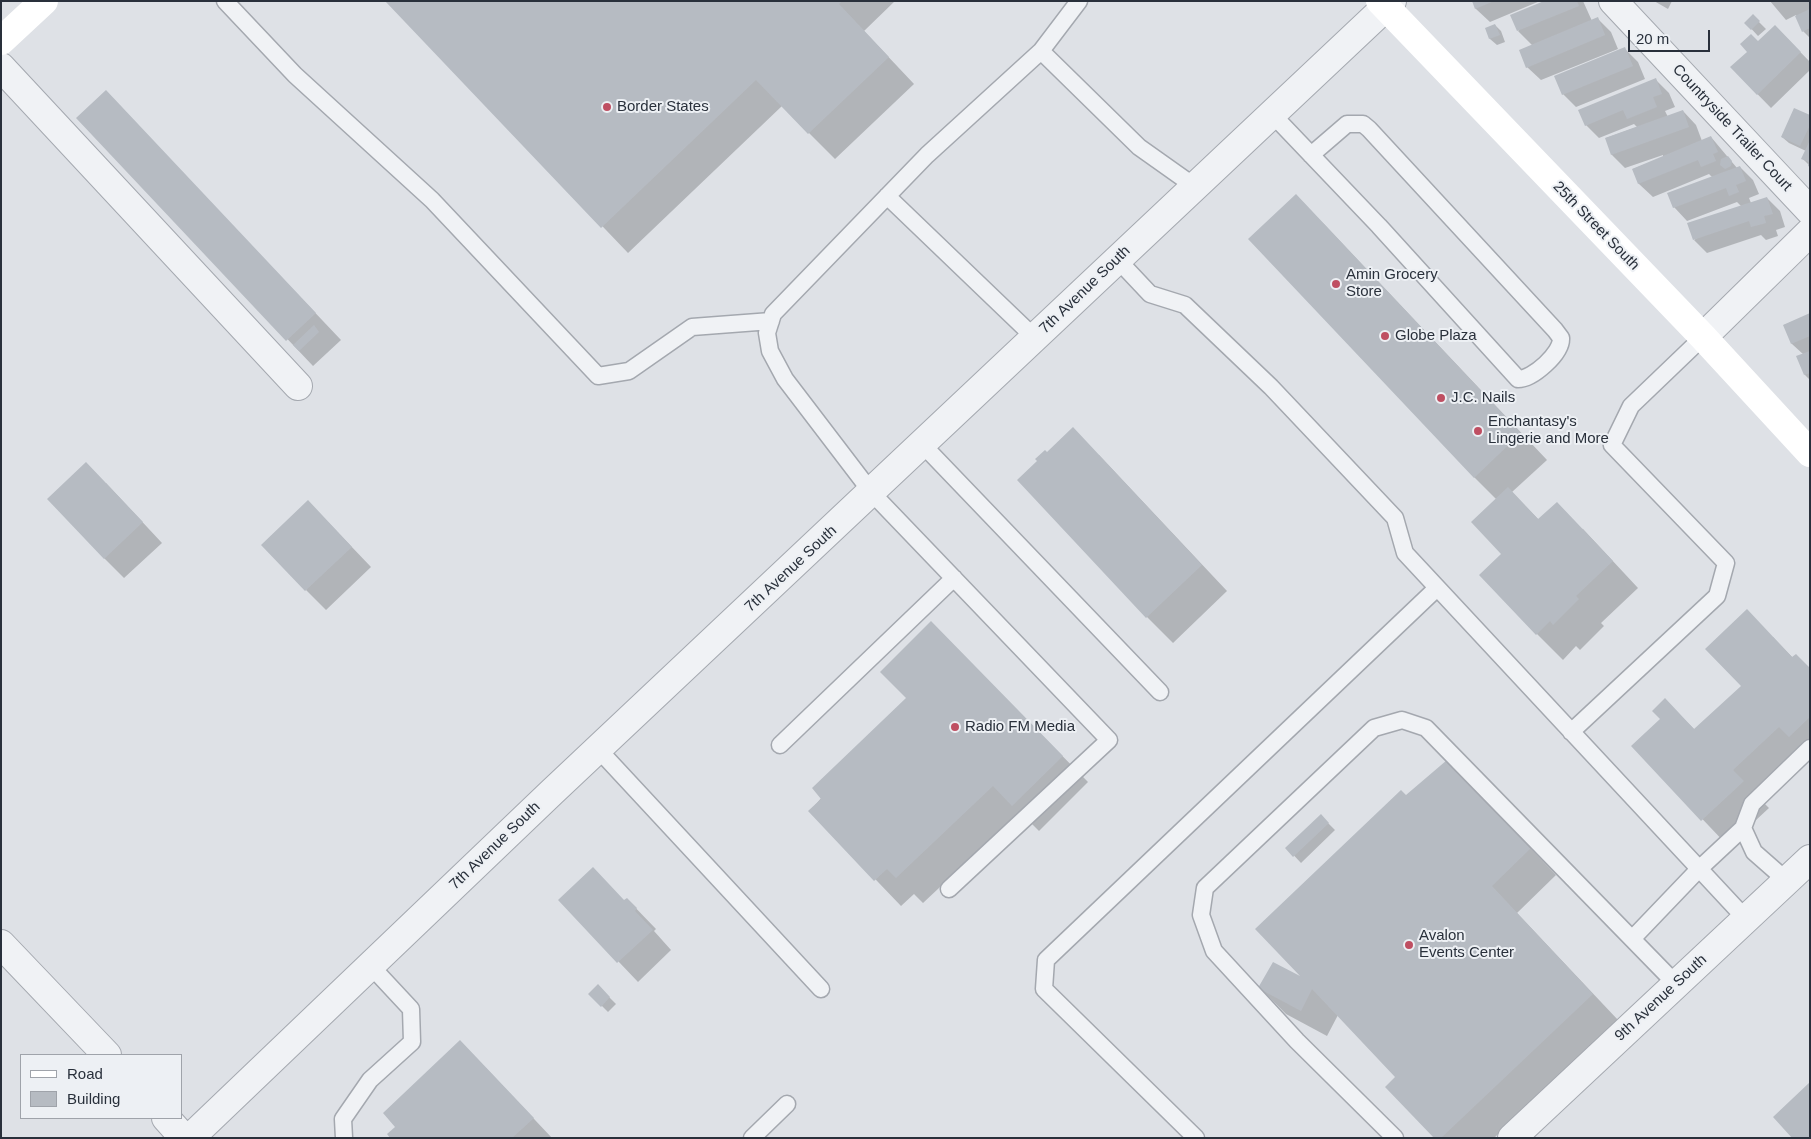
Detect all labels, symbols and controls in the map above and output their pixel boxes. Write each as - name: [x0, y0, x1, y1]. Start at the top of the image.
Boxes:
- scale bar: [1631, 20, 1714, 52]
- text: 20 m: [1636, 30, 1669, 47]
- street label: Countryside Trailer Court: [1668, 61, 1796, 195]
- place label: Border States: [617, 98, 709, 116]
- marker: Border States: [601, 101, 613, 113]
- street label: 25th Street South: [1549, 178, 1643, 274]
- street label: 7th Avenue South: [1036, 242, 1134, 338]
- place label: Amin Grocery Store: [1346, 266, 1438, 301]
- marker: Amin Grocery Store: [1330, 278, 1342, 290]
- place label: Globe Plaza: [1395, 327, 1477, 345]
- marker: Globe Plaza: [1379, 330, 1391, 342]
- place label: J.C. Nails: [1451, 389, 1515, 407]
- marker: J.C. Nails: [1435, 392, 1447, 404]
- place label: Enchantasy's Lingerie and More: [1488, 413, 1609, 448]
- marker: Enchantasy's Lingerie and More: [1472, 425, 1484, 437]
- street label: 7th Avenue South: [741, 522, 841, 616]
- place label: Radio FM Media: [965, 718, 1075, 736]
- marker: Radio FM Media: [949, 721, 961, 733]
- street label: 7th Avenue South: [446, 798, 544, 894]
- place label: Avalon Events Center: [1419, 927, 1514, 962]
- marker: Avalon Events Center: [1403, 939, 1415, 951]
- street label: 9th Avenue South: [1611, 951, 1711, 1045]
- legend: [20, 1054, 182, 1119]
- text: Road: [67, 1065, 103, 1082]
- text: Building: [67, 1090, 120, 1107]

